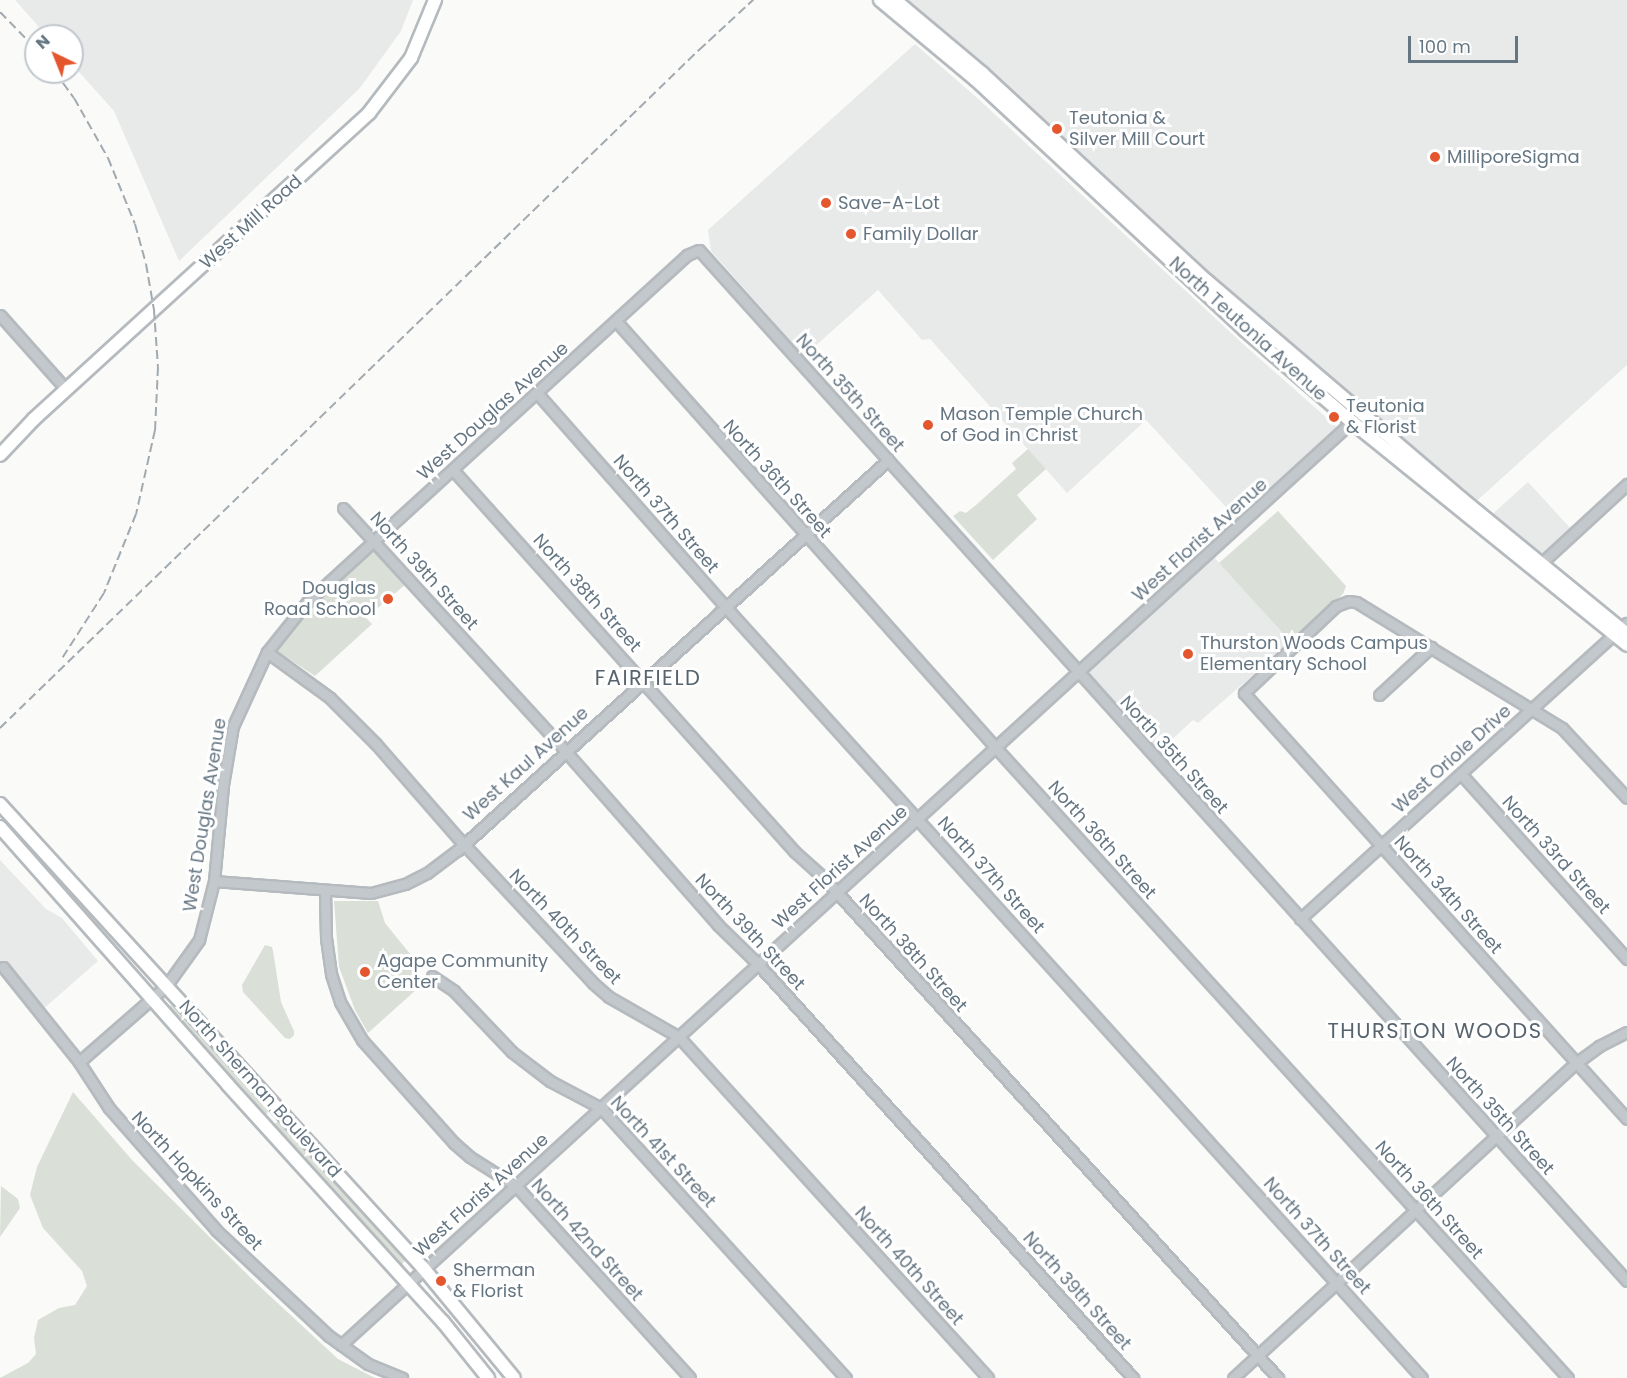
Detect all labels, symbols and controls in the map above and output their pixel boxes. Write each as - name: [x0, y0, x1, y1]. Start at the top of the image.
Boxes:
- north arrow: [24, 24, 84, 84]
- scale bar: [1411, 24, 1520, 62]
- text: N: [30, 29, 55, 54]
- text: 100 m: [1419, 34, 1471, 59]
- place label: Teutonia & Silver Mill Court: [1069, 108, 1205, 150]
- marker: Teutonia & Silver Mill Court: [1050, 122, 1064, 136]
- place label: MilliporeSigma: [1447, 146, 1580, 168]
- marker: MilliporeSigma: [1428, 150, 1442, 164]
- street label: West Mill Road: [196, 171, 306, 273]
- place label: Save-A-Lot: [838, 192, 940, 214]
- marker: Save-A-Lot: [819, 196, 833, 210]
- place label: Family Dollar: [863, 223, 979, 245]
- marker: Family Dollar: [844, 227, 858, 241]
- street label: North Teutonia Avenue: [1165, 252, 1331, 406]
- street label: North 35th Street: [791, 330, 909, 456]
- street label: West Douglas Avenue: [413, 337, 573, 485]
- place label: Teutonia & Florist: [1346, 396, 1425, 438]
- place label: Mason Temple Church of God in Christ: [940, 404, 1143, 446]
- marker: Teutonia & Florist: [1327, 410, 1341, 424]
- street label: North 36th Street: [718, 416, 836, 542]
- marker: Mason Temple Church of God in Christ: [921, 418, 935, 432]
- street label: North 37th Street: [609, 450, 723, 578]
- street label: West Florist Avenue: [1128, 474, 1272, 606]
- street label: North 39th Street: [365, 508, 483, 634]
- street label: North 38th Street: [528, 530, 646, 656]
- place label: Douglas Road School: [264, 578, 376, 620]
- marker: Douglas Road School: [381, 592, 395, 606]
- place label: Thurston Woods Campus Elementary School: [1200, 633, 1428, 676]
- marker: Thurston Woods Campus Elementary School: [1181, 647, 1195, 661]
- district label: FAIRFIELD: [595, 665, 701, 691]
- street label: North 35th Street: [1115, 692, 1233, 818]
- street label: West Oriole Drive: [1388, 700, 1516, 818]
- street label: West Kaul Avenue: [459, 702, 593, 826]
- street label: West Douglas Avenue: [179, 717, 231, 913]
- street label: North 36th Street: [1043, 777, 1161, 903]
- street label: North 33rd Street: [1497, 792, 1615, 918]
- street label: West Florist Avenue: [768, 801, 912, 933]
- street label: North 37th Street: [933, 812, 1049, 938]
- street label: North 34th Street: [1389, 832, 1507, 958]
- street label: North 40th Street: [504, 865, 626, 989]
- street label: North 39th Street: [691, 869, 809, 995]
- street label: North 38th Street: [854, 890, 972, 1016]
- place label: Agape Community Center: [377, 951, 548, 994]
- marker: Agape Community Center: [358, 965, 372, 979]
- street label: North Sherman Boulevard: [174, 996, 346, 1182]
- district label: THURSTON WOODS: [1327, 1018, 1543, 1044]
- street label: North 35th Street: [1441, 1053, 1559, 1179]
- street label: North 41st Street: [606, 1092, 720, 1212]
- street label: North Hopkins Street: [127, 1107, 267, 1255]
- street label: West Florist Avenue: [409, 1129, 553, 1261]
- street label: North 36th Street: [1370, 1137, 1488, 1263]
- street label: North 37th Street: [1259, 1173, 1375, 1299]
- street label: North 42nd Street: [527, 1175, 647, 1305]
- street label: North 40th Street: [850, 1202, 968, 1330]
- street label: North 39th Street: [1018, 1228, 1136, 1354]
- place label: Sherman & Florist: [453, 1260, 535, 1302]
- marker: Sherman & Florist: [434, 1274, 448, 1288]

